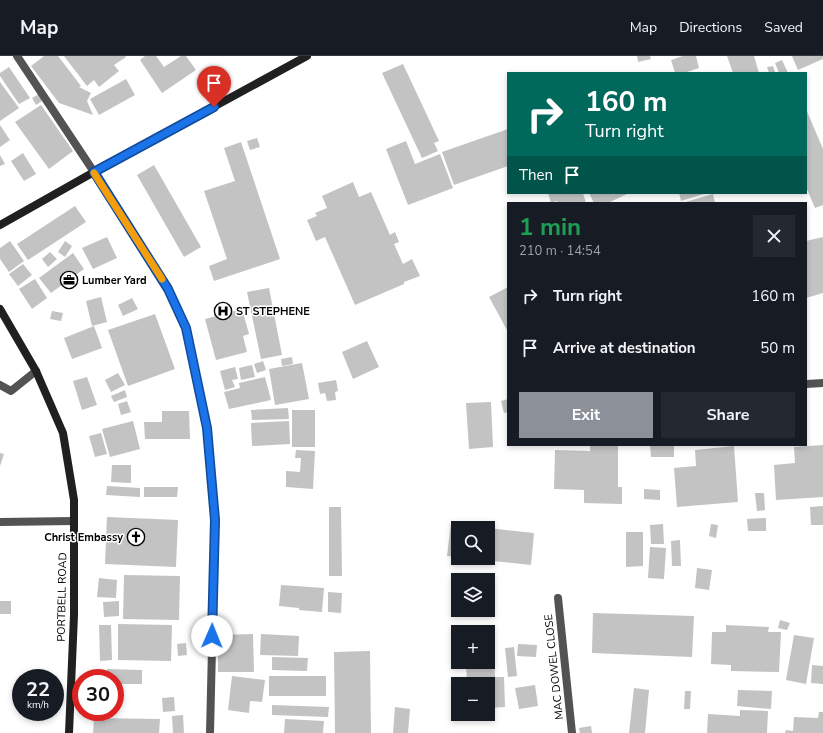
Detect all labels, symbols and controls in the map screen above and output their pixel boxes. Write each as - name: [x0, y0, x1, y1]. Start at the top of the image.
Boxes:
- text: Map: [20, 15, 58, 41]
- text: Map: [630, 18, 657, 37]
- text: Directions: [679, 18, 742, 37]
- text: Saved: [764, 18, 803, 37]
- pin: [197, 66, 231, 107]
- icon: arrive: [203, 72, 225, 94]
- text: 160 m: [585, 83, 668, 121]
- icon: right: [519, 88, 571, 140]
- text: Turn right: [585, 119, 664, 143]
- icon: arrive: [561, 164, 583, 186]
- text: Then: [519, 165, 553, 185]
- text: 1 min: [519, 211, 581, 243]
- button: close: [753, 215, 795, 257]
- text: 210 m · 14:54: [519, 242, 601, 260]
- office icon: Lumber Yard: [59, 270, 79, 290]
- place label: Lumber Yard: [82, 273, 147, 288]
- icon: right: [519, 285, 541, 307]
- text: Turn right: [553, 286, 622, 306]
- text: 160 m: [751, 286, 795, 306]
- hospital icon: ST STEPHENE: [213, 301, 233, 321]
- place label: ST STEPHENE: [236, 304, 310, 319]
- icon: arrive: [519, 337, 541, 359]
- text: Arrive at destination: [553, 338, 696, 358]
- text: 50 m: [760, 338, 795, 358]
- button: Exit: [519, 392, 653, 438]
- button: Share: [661, 392, 795, 438]
- map controls: [451, 521, 495, 721]
- button: search: [451, 521, 495, 565]
- church icon: Christ Embassy: [126, 527, 146, 547]
- place label: Christ Embassy: [44, 530, 123, 545]
- street label: PORTBELL ROAD: [54, 552, 70, 642]
- button: layers: [451, 573, 495, 617]
- street label: MAC DOWEL CLOSE: [541, 614, 567, 720]
- position arrow: [191, 615, 233, 657]
- button: +: [451, 625, 495, 669]
- speed limit sign: 30: [72, 669, 124, 721]
- text: 22: [26, 676, 50, 703]
- button: −: [451, 677, 495, 721]
- text: km/h: [27, 698, 49, 712]

